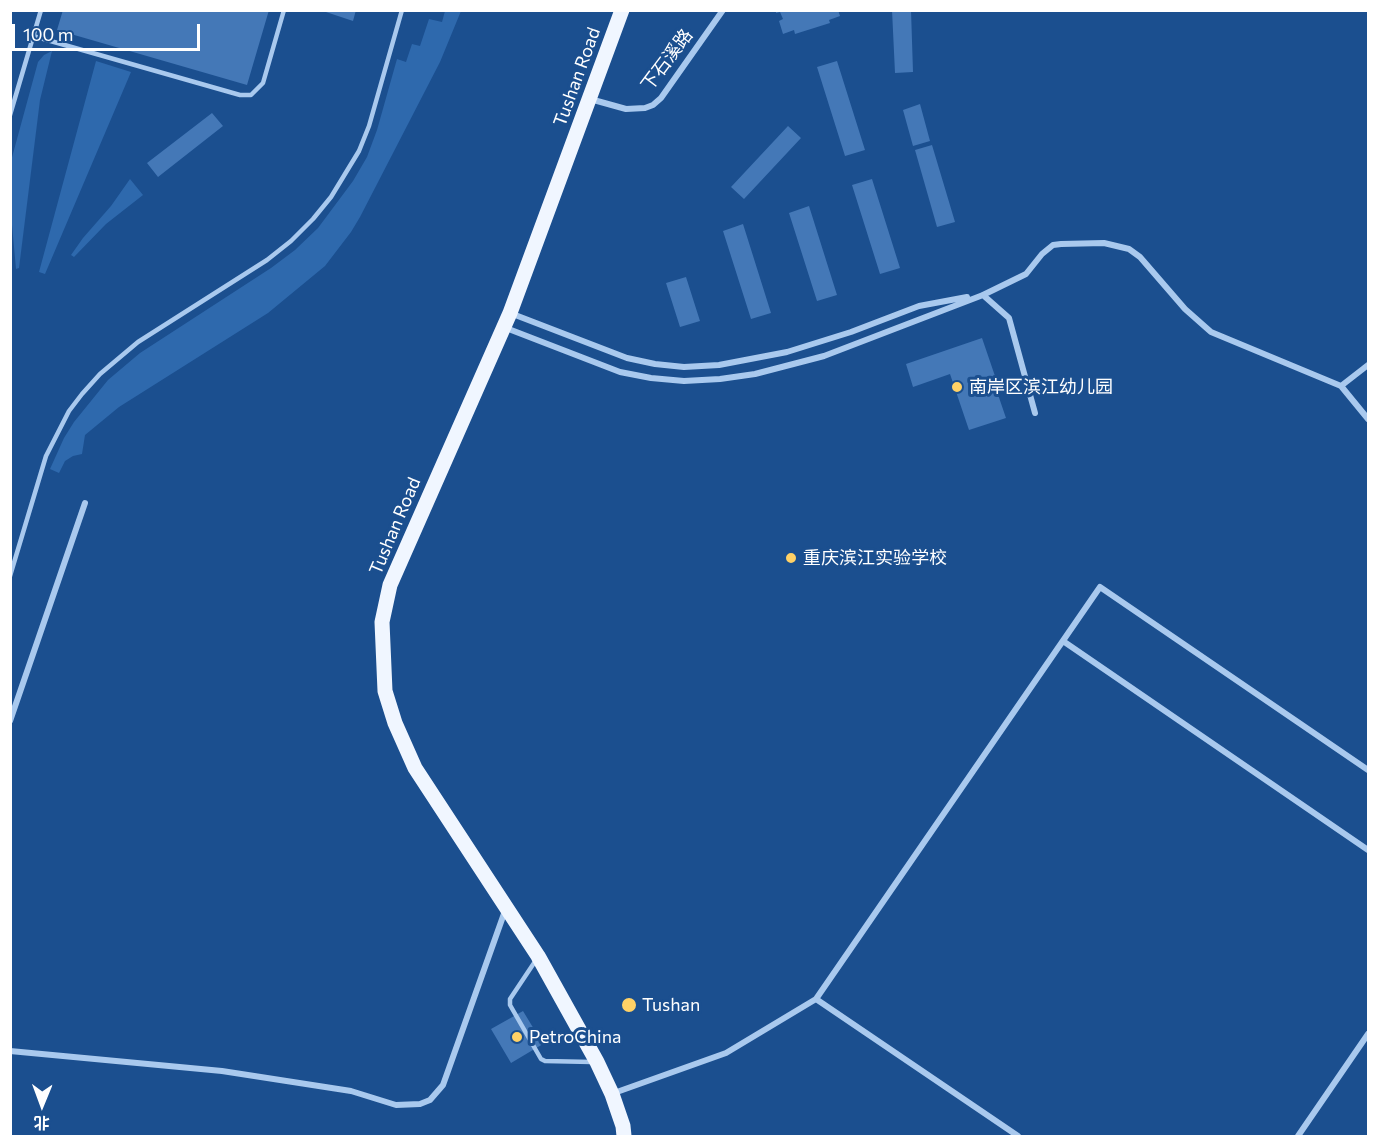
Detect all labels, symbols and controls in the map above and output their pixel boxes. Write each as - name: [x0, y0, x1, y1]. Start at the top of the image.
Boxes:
- scale bar: [15, 12, 202, 50]
- text: 100 m: [23, 23, 73, 45]
- street label: Tushan Road: [549, 25, 605, 129]
- street label: 下石溪路: [637, 25, 697, 95]
- place label: 南岸区滨江幼儿园: [969, 376, 1113, 398]
- marker: 南岸区滨江幼儿园: [950, 380, 964, 394]
- street label: Tushan Road: [365, 474, 425, 578]
- place label: 重庆滨江实验学校: [803, 547, 947, 569]
- marker: 重庆滨江实验学校: [784, 551, 798, 565]
- place label: Tushan: [642, 994, 700, 1016]
- marker: Tushan: [620, 996, 638, 1014]
- place label: PetroChina: [529, 1026, 621, 1048]
- marker: PetroChina: [510, 1030, 524, 1044]
- north arrow: [12, 1075, 72, 1135]
- text: 北: [34, 1114, 50, 1133]

